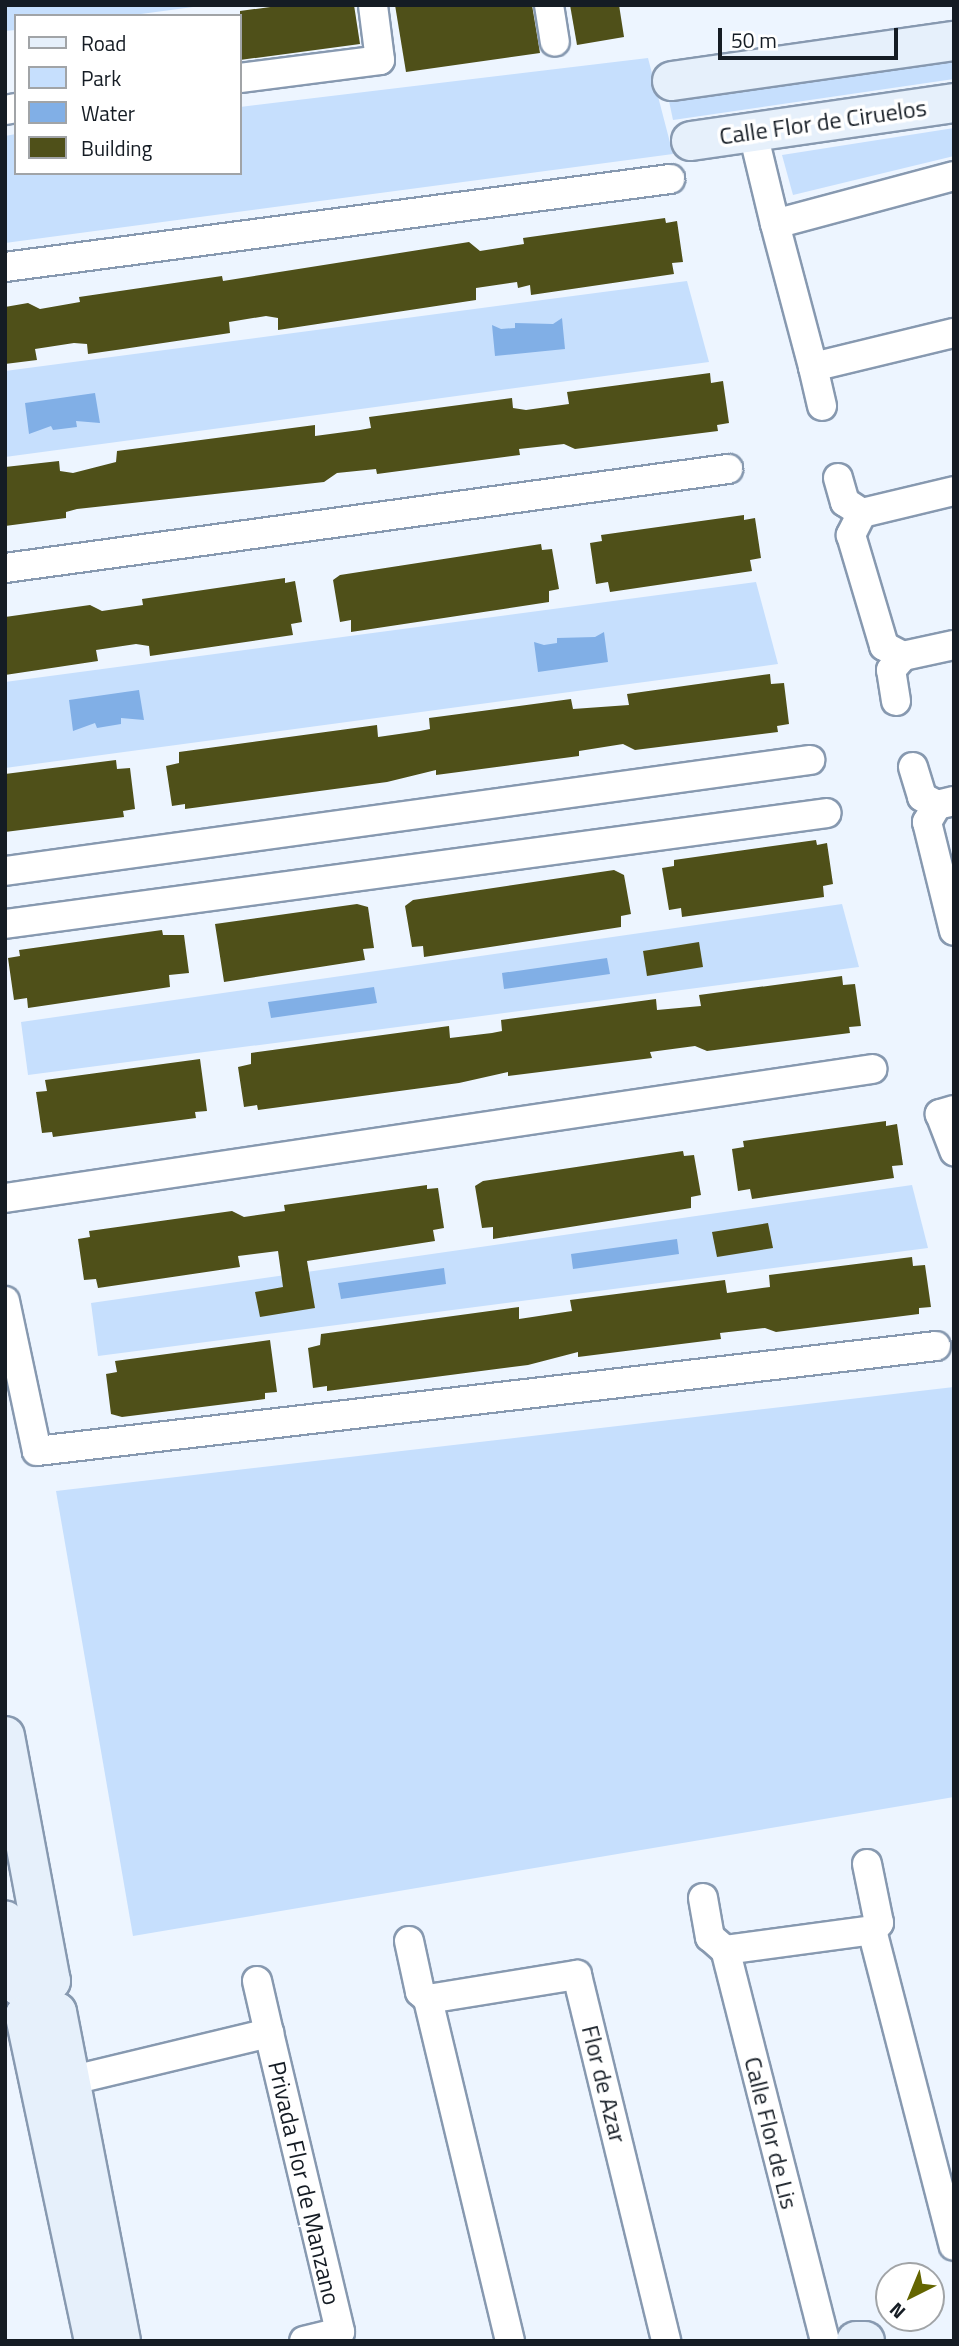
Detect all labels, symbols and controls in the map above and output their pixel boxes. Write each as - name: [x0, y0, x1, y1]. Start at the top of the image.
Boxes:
- legend: [14, 14, 242, 175]
- scale bar: [721, 14, 901, 58]
- text: 50 m: [731, 24, 777, 56]
- text: Road: [81, 27, 126, 59]
- text: Park: [81, 62, 121, 94]
- street label: Calle Flor de Ciruelos: [718, 93, 928, 151]
- text: Water: [81, 97, 135, 129]
- text: Building: [81, 132, 152, 164]
- street label: Flor de Azar: [576, 2022, 632, 2146]
- street label: Calle Flor de Lis: [738, 2054, 804, 2212]
- street label: Privada Flor de Manzano: [262, 2058, 346, 2308]
- north arrow: [875, 2262, 945, 2332]
- text: N: [882, 2296, 911, 2326]

